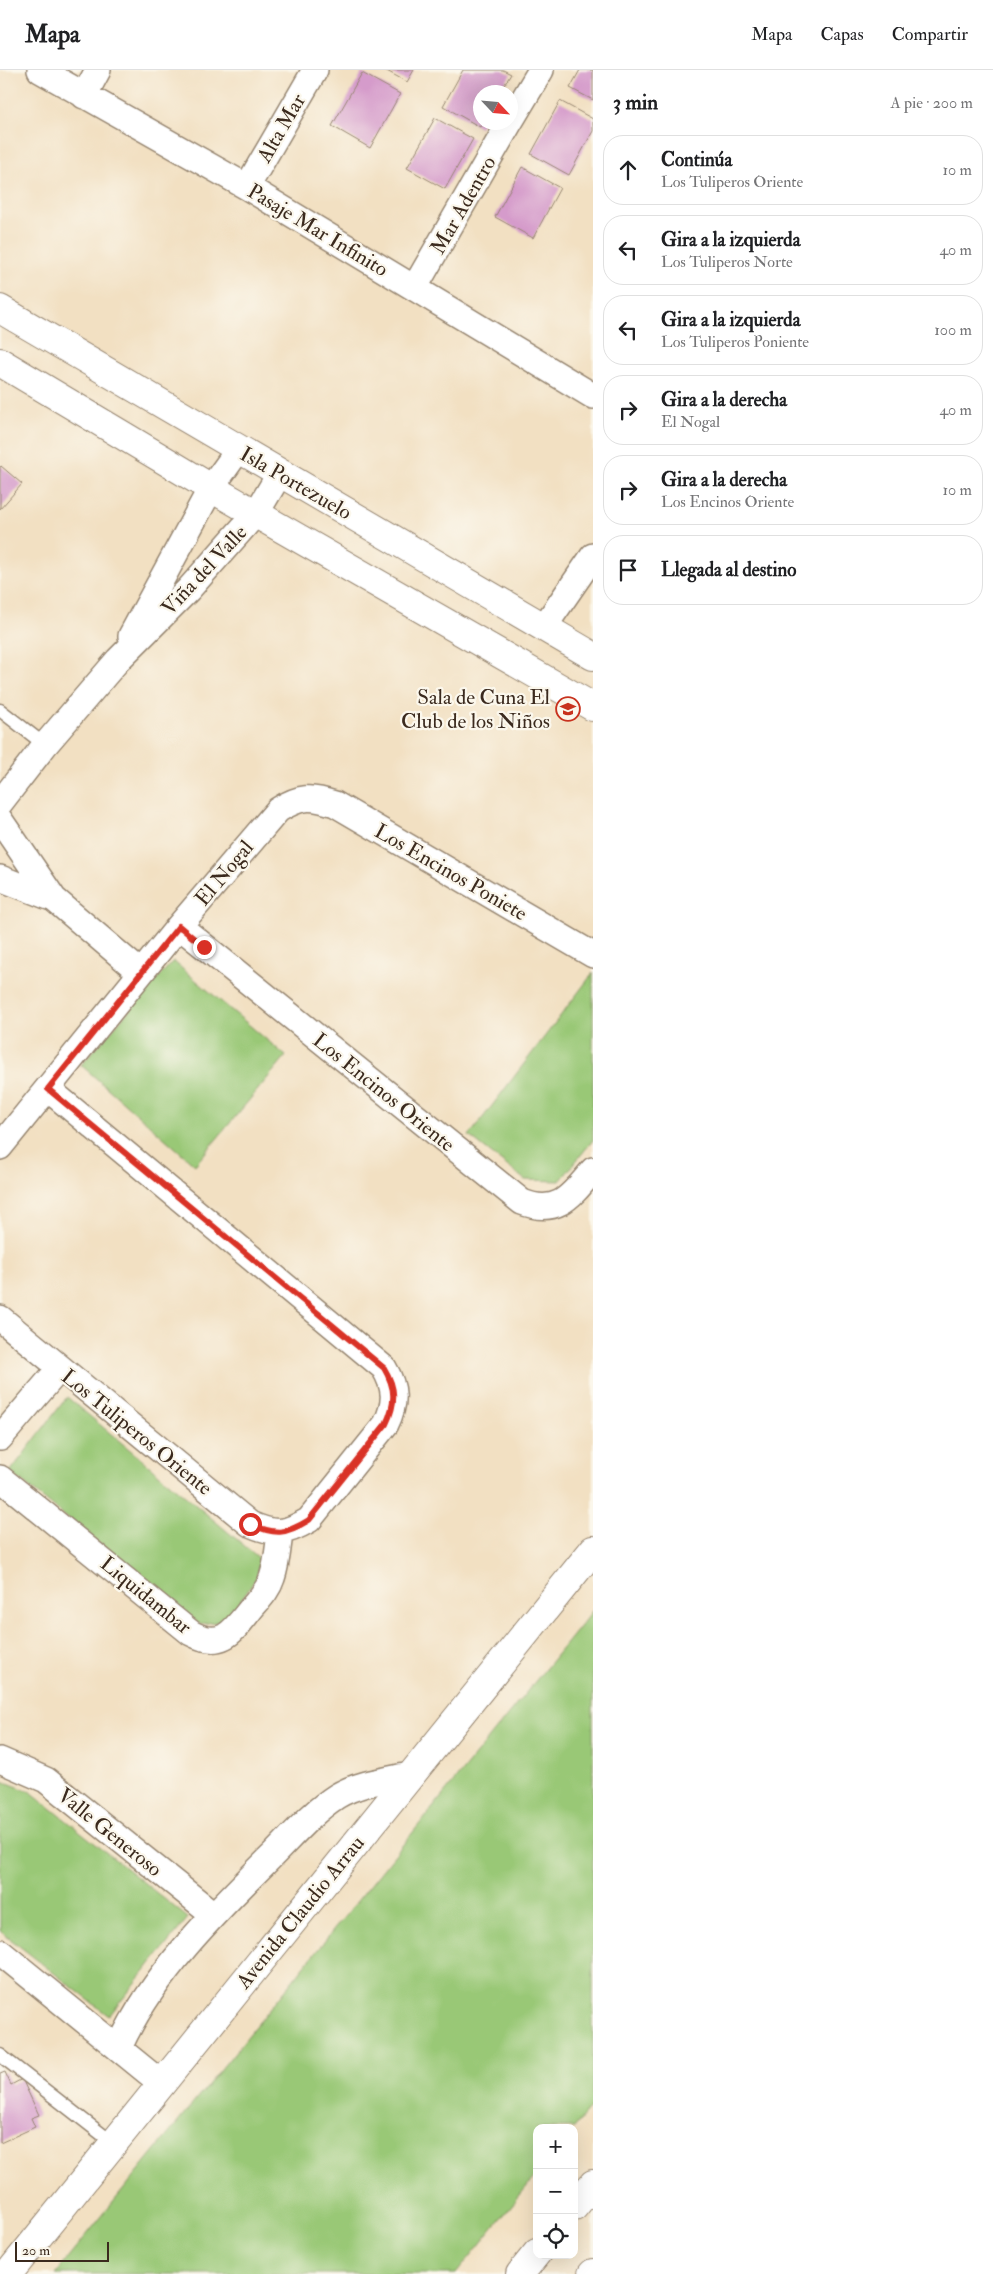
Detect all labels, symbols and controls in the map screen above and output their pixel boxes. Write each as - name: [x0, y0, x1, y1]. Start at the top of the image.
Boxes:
- text: Mapa: [25, 19, 80, 50]
- text: Mapa: [751, 23, 793, 46]
- text: Capas: [821, 23, 864, 46]
- text: Compartir: [892, 23, 968, 46]
- north arrow: [473, 85, 518, 130]
- street label: Alta Mar: [250, 89, 312, 168]
- text: 3 min: [613, 89, 658, 116]
- text: A pie · 200 m: [890, 93, 973, 113]
- text: Continúa: [661, 148, 732, 172]
- street label: Mar Adentro: [425, 151, 502, 259]
- icon: ahead: [614, 156, 642, 184]
- text: 10 m: [942, 160, 972, 180]
- text: Los Tuliperos Oriente: [661, 172, 803, 192]
- street label: Pasaje Mar Infinito: [242, 178, 393, 283]
- text: Gira a la izquierda: [661, 228, 800, 252]
- icon: left: [614, 236, 642, 264]
- text: 40 m: [939, 240, 972, 260]
- text: Los Tuliperos Norte: [661, 252, 793, 272]
- text: Gira a la izquierda: [661, 308, 800, 332]
- icon: left: [614, 316, 642, 344]
- text: 100 m: [934, 320, 972, 340]
- text: Los Tuliperos Poniente: [661, 332, 809, 352]
- text: Gira a la derecha: [661, 388, 787, 412]
- icon: right: [614, 396, 642, 424]
- text: 40 m: [939, 400, 972, 420]
- text: El Nogal: [661, 412, 720, 432]
- street label: Isla Portezuelo: [235, 441, 356, 526]
- text: Gira a la derecha: [661, 468, 787, 492]
- icon: right: [614, 476, 642, 504]
- text: 10 m: [942, 480, 972, 500]
- text: Los Encinos Oriente: [661, 492, 794, 512]
- street label: Viña del Valle: [156, 519, 253, 621]
- icon: arrive: [614, 556, 642, 584]
- text: Llegada al destino: [661, 558, 796, 582]
- place label: Sala de Cuna El Club de los Niños: [401, 684, 551, 735]
- school or university icon: Sala de Cuna El Club de los Niños: [555, 696, 581, 722]
- street label: Los Encinos Poniete: [370, 818, 532, 927]
- street label: El Nogal: [189, 834, 260, 912]
- route end: [193, 936, 216, 959]
- street label: Los Encinos Oriente: [307, 1027, 460, 1158]
- street label: Los Tuliperos Oriente: [56, 1363, 218, 1502]
- route start: [239, 1513, 262, 1536]
- street label: Liquidambar: [94, 1550, 197, 1641]
- street label: Valle Generoso: [52, 1782, 167, 1883]
- street label: Avenida Claudio Arrau: [230, 1830, 371, 1995]
- map controls: [533, 2124, 578, 2259]
- button: +: [533, 2124, 578, 2169]
- button: −: [533, 2169, 578, 2214]
- button: locate: [533, 2214, 578, 2259]
- scale bar: [15, 2239, 109, 2262]
- text: 20 m: [22, 2242, 50, 2259]

